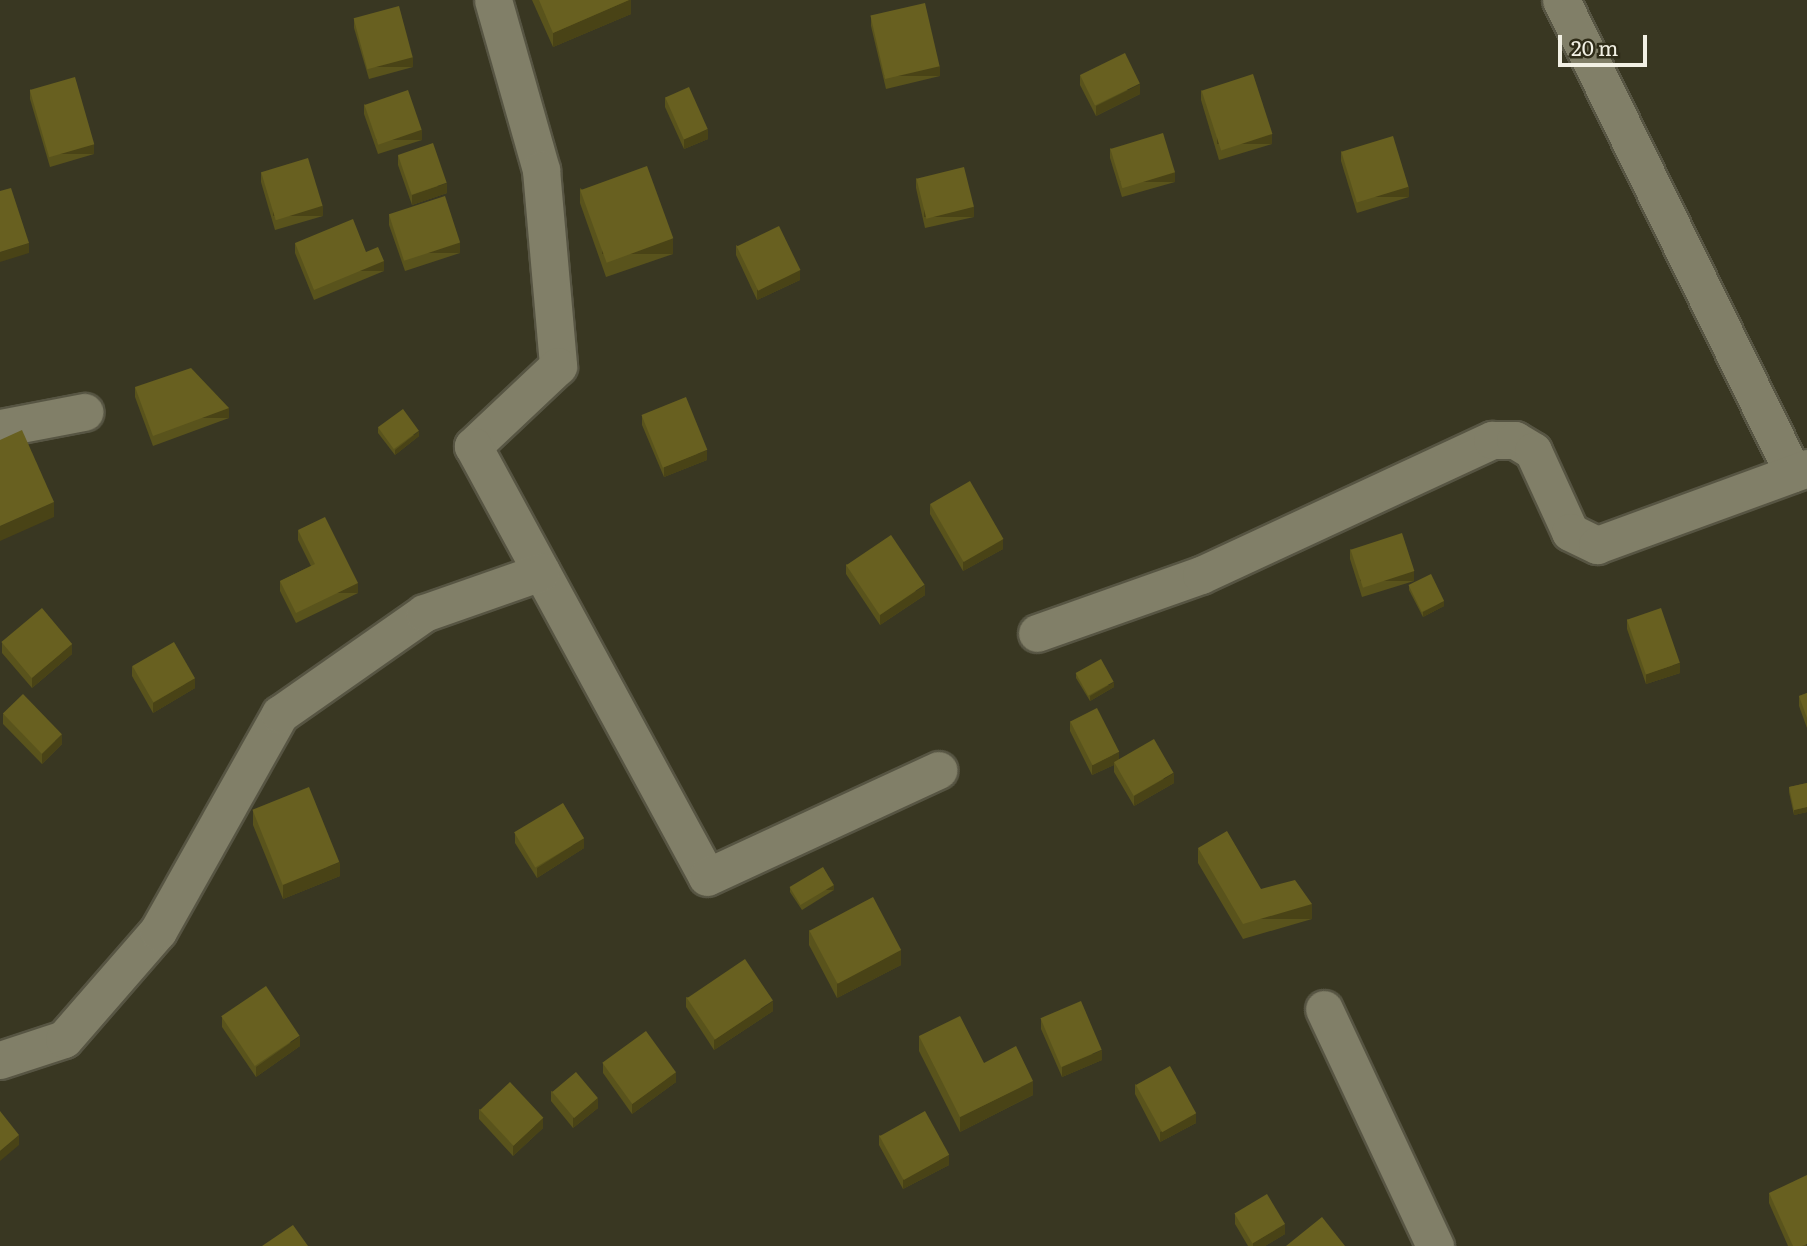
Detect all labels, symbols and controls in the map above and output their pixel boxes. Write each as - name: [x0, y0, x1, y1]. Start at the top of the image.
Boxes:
- scale bar: [1562, 21, 1651, 65]
- text: 20 m: [1571, 31, 1618, 62]

